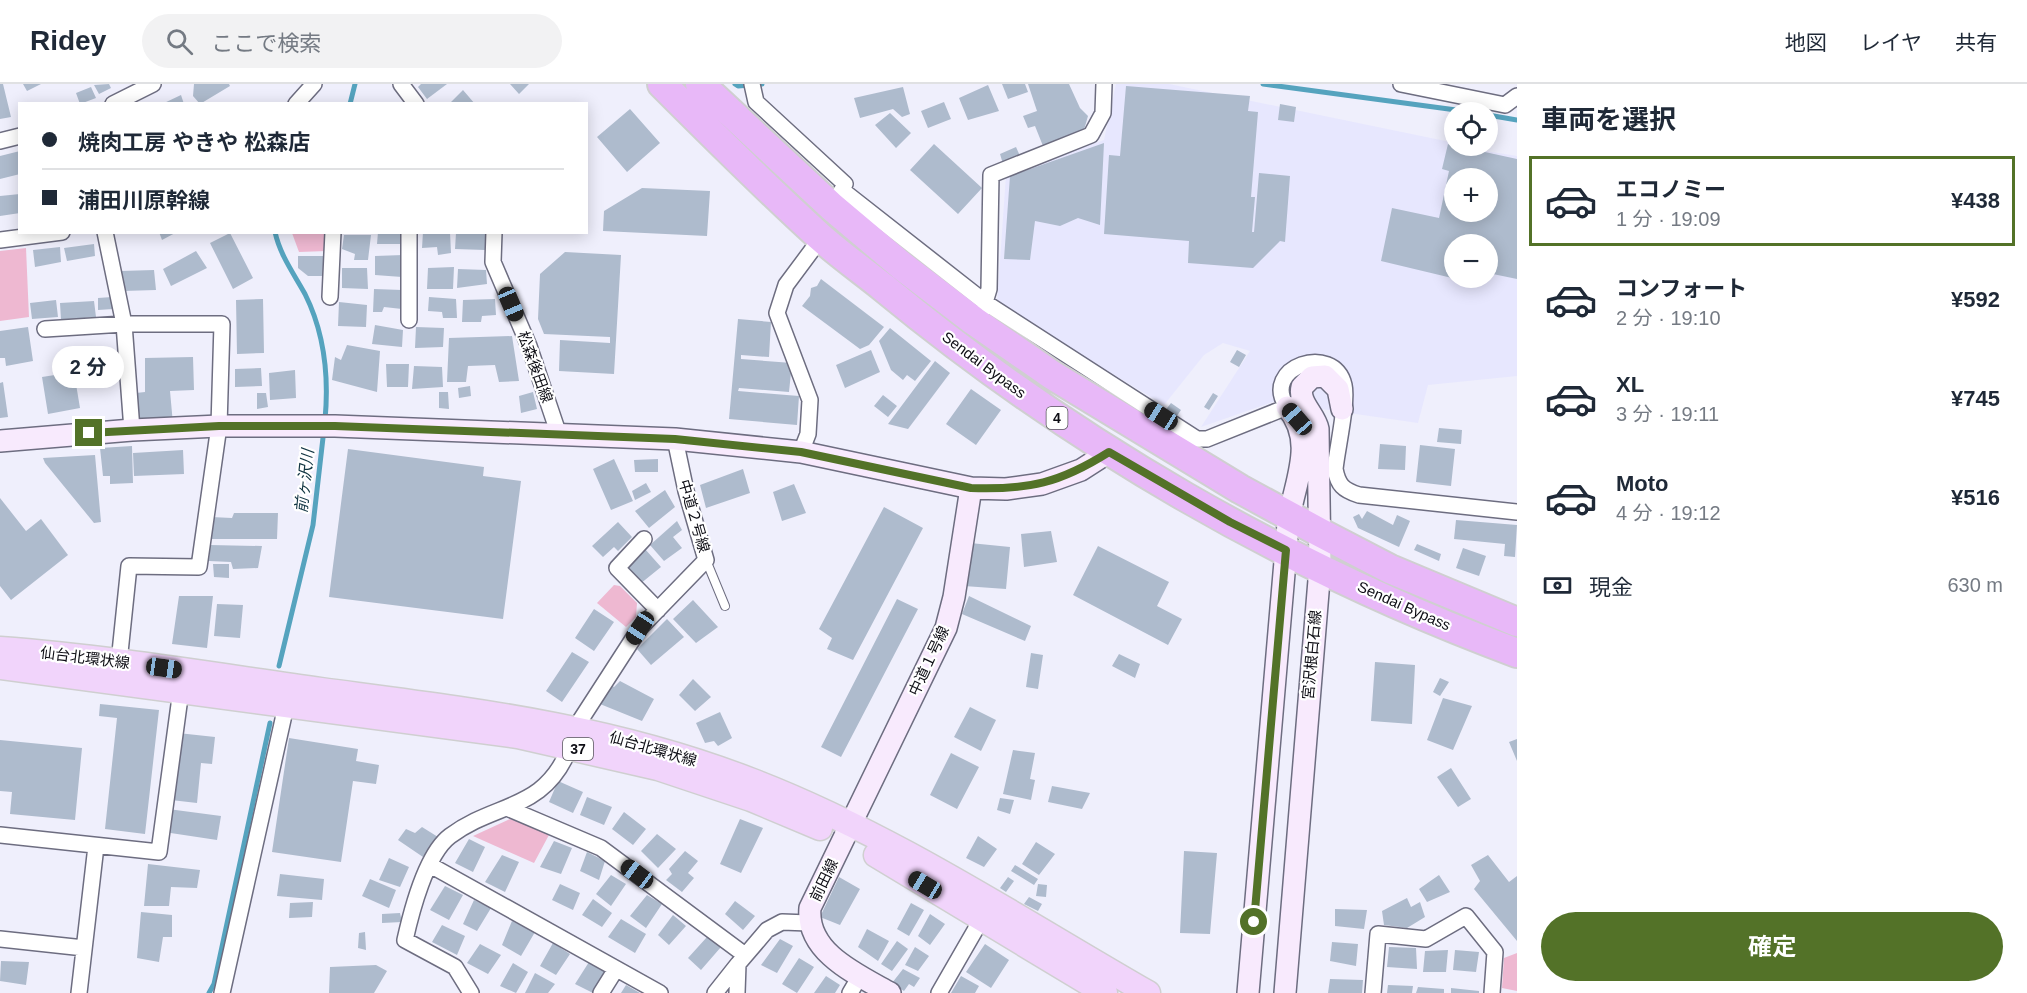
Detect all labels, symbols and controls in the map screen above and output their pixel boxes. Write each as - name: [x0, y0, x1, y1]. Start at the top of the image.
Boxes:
- search box: [142, 14, 562, 68]
- text: Ridey: [30, 25, 106, 56]
- icon: search: [163, 25, 196, 58]
- text: ここで検索: [211, 31, 321, 56]
- text: 地図: [1785, 31, 1827, 54]
- text: レイヤ: [1860, 31, 1922, 54]
- text: 共有: [1955, 31, 1997, 54]
- map controls: [1444, 102, 1498, 288]
- button: locate: [1444, 102, 1498, 156]
- text: 車両を選択: [1541, 105, 1676, 135]
- text: 焼肉工房 やきや 松森店: [78, 130, 310, 155]
- button: +: [1444, 168, 1498, 222]
- icon: car: [1544, 174, 1598, 228]
- text: エコノミー: [1616, 177, 1726, 202]
- text: 浦田川原幹線: [78, 188, 210, 213]
- text: ¥438: [1951, 188, 2000, 213]
- text: 1 分 · 19:09: [1616, 208, 1721, 230]
- button: −: [1444, 234, 1498, 288]
- icon: car: [1544, 273, 1598, 327]
- text: コンフォート: [1616, 276, 1747, 301]
- car: [496, 284, 526, 324]
- text: ¥592: [1951, 287, 2000, 312]
- text: 2 分 · 19:10: [1616, 307, 1721, 329]
- street label: Sendai Bypass: [939, 328, 1029, 402]
- street label: 松森後田線: [515, 329, 556, 405]
- callout: 2 分: [53, 346, 125, 388]
- text: 2 分: [70, 356, 106, 378]
- icon: car: [1544, 372, 1598, 426]
- text: XL: [1616, 372, 1644, 397]
- text: ¥745: [1951, 386, 2000, 411]
- car: [1141, 399, 1181, 433]
- car: [1278, 400, 1316, 438]
- text: 3 分 · 19:11: [1616, 403, 1719, 425]
- road number: 4: [1046, 407, 1068, 429]
- route end: [75, 419, 102, 446]
- water label: 前ヶ沢川: [293, 446, 317, 514]
- icon: car: [1544, 471, 1598, 525]
- text: Moto: [1616, 471, 1669, 496]
- street label: 中道２号線: [676, 477, 713, 554]
- text: ¥516: [1951, 485, 2000, 510]
- text: 4 分 · 19:12: [1616, 502, 1721, 524]
- icon: cash: [1541, 569, 1574, 602]
- text: 630 m: [1947, 574, 2003, 596]
- text: 現金: [1589, 575, 1633, 600]
- street label: Sendai Bypass: [1355, 577, 1453, 634]
- car: [623, 608, 657, 648]
- street label: 宮沢根白石線: [1299, 609, 1324, 701]
- street label: 中道１号線: [905, 623, 952, 698]
- street label: 仙台北環状線: [39, 644, 131, 671]
- car: [145, 657, 183, 679]
- street label: 仙台北環状線: [608, 728, 699, 769]
- road number: 37: [563, 738, 593, 760]
- car: [617, 856, 657, 892]
- street label: 前田線: [806, 856, 841, 904]
- car: [905, 868, 945, 902]
- route start: [1240, 908, 1267, 935]
- button: 確定: [1541, 912, 2003, 981]

